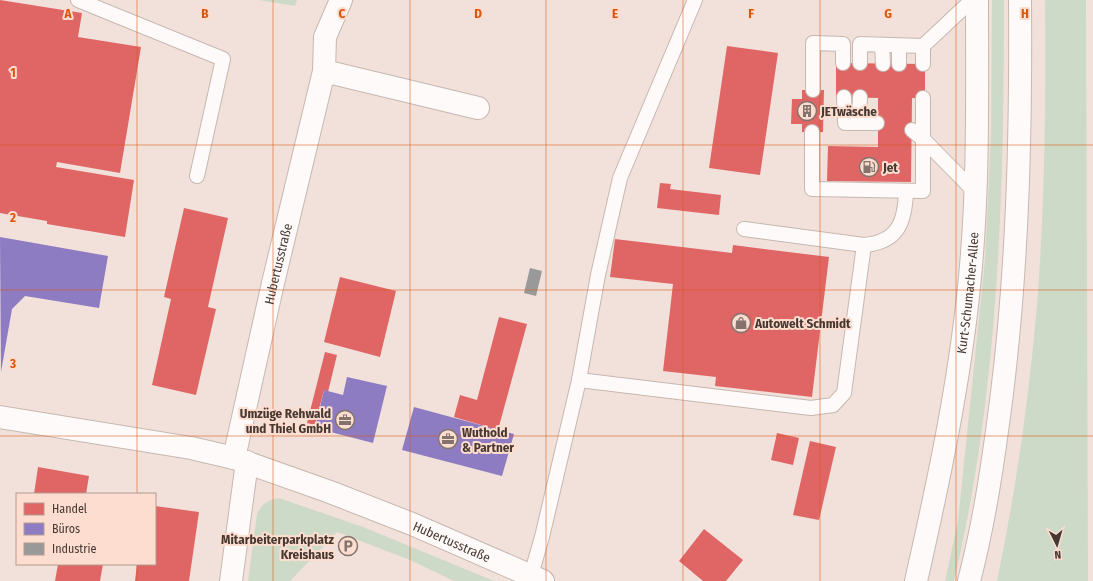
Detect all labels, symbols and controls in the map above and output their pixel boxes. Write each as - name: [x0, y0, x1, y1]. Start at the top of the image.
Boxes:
- text: A: [63, 6, 72, 21]
- text: B: [201, 6, 209, 21]
- text: C: [339, 6, 346, 21]
- text: D: [474, 6, 482, 21]
- text: E: [612, 6, 618, 21]
- text: F: [748, 6, 754, 21]
- text: G: [884, 6, 892, 21]
- text: H: [1021, 6, 1029, 21]
- text: 1: [10, 65, 16, 80]
- building icon: JETwäsche: [796, 100, 818, 122]
- place label: JETwäsche: [820, 104, 877, 119]
- fuel station icon: Jet: [858, 156, 880, 178]
- place label: Jet: [882, 160, 898, 175]
- text: 2: [9, 210, 16, 225]
- street label: Hubertusstraße: [261, 222, 295, 306]
- street label: Kurt-Schumacher-Allee: [953, 231, 981, 355]
- shop icon: Autowelt Schmidt: [730, 312, 752, 334]
- place label: Autowelt Schmidt: [754, 316, 851, 331]
- text: 3: [9, 356, 16, 371]
- place label: Umzüge Rehwald und Thiel GmbH: [240, 406, 331, 436]
- office icon: Umzüge Rehwald und Thiel GmbH: [334, 409, 356, 431]
- place label: Wuthold & Partner: [462, 425, 514, 455]
- office icon: Wuthold & Partner: [437, 428, 459, 450]
- legend: [16, 493, 156, 565]
- text: Handel: [52, 502, 87, 516]
- street label: Hubertusstraße: [411, 518, 493, 565]
- text: Büros: [52, 522, 80, 536]
- north arrow: [1037, 525, 1077, 565]
- place label: Mitarbeiterparkplatz Kreishaus: [221, 532, 335, 562]
- parking icon: Mitarbeiterparkplatz Kreishaus: [337, 535, 359, 557]
- text: Industrie: [52, 542, 96, 556]
- text: N: [1054, 548, 1062, 561]

